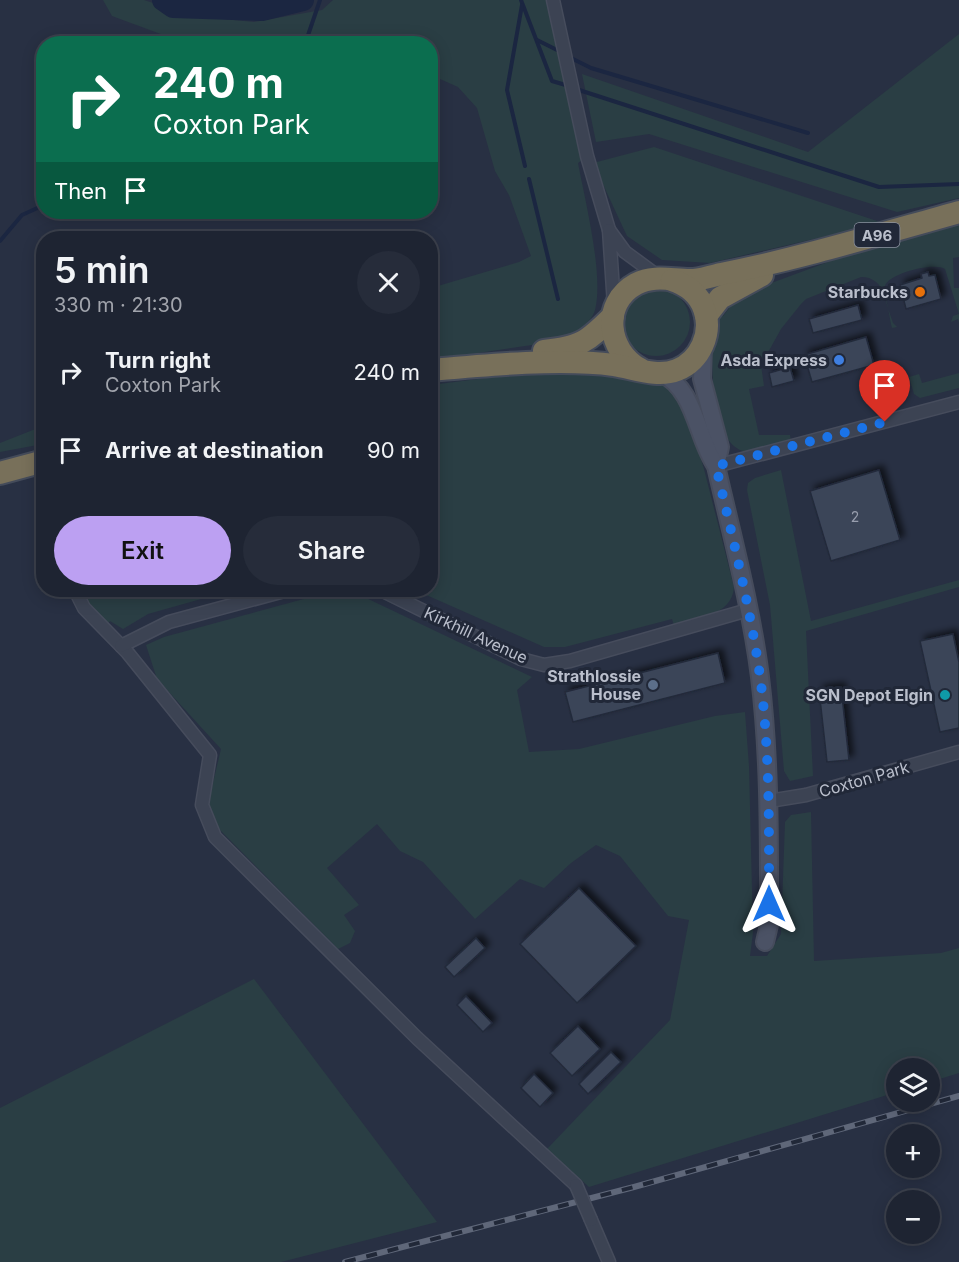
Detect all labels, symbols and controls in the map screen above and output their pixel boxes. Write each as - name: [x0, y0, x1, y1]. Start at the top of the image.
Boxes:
- text: 240 m: [153, 57, 284, 108]
- icon: right: [54, 60, 132, 138]
- text: Coxton Park: [153, 108, 310, 141]
- icon: arrive: [119, 174, 152, 207]
- text: Then: [54, 178, 107, 204]
- road number: A96: [854, 223, 900, 247]
- text: 5 min: [54, 248, 150, 292]
- button: close: [357, 251, 420, 314]
- place label: Starbucks: [828, 282, 908, 302]
- marker: Starbucks: [913, 285, 927, 299]
- text: 330 m · 21:30: [54, 293, 183, 317]
- text: Turn right: [105, 347, 211, 373]
- place label: Asda Express: [720, 350, 827, 370]
- marker: Asda Express: [832, 353, 846, 367]
- icon: right: [54, 356, 87, 389]
- text: 240 m: [353, 359, 420, 385]
- pin: [859, 360, 910, 422]
- icon: arrive: [868, 369, 901, 402]
- text: Coxton Park: [105, 373, 221, 397]
- icon: arrive: [54, 434, 87, 467]
- text: Arrive at destination: [105, 437, 324, 463]
- text: 90 m: [367, 437, 420, 463]
- house number: 2: [851, 508, 859, 525]
- button: Exit: [54, 516, 231, 585]
- button: Share: [243, 516, 420, 585]
- street label: Kirkhill Avenue: [421, 602, 531, 668]
- place label: Strathlossie House: [547, 666, 641, 704]
- marker: Strathlossie House: [646, 678, 660, 692]
- place label: SGN Depot Elgin: [805, 685, 933, 705]
- marker: SGN Depot Elgin: [938, 688, 952, 702]
- street label: Coxton Park: [817, 757, 912, 801]
- position arrow: [737, 872, 801, 936]
- map controls: [886, 1058, 940, 1244]
- button: layers: [886, 1058, 940, 1112]
- button: +: [886, 1124, 940, 1178]
- button: −: [886, 1190, 940, 1244]

